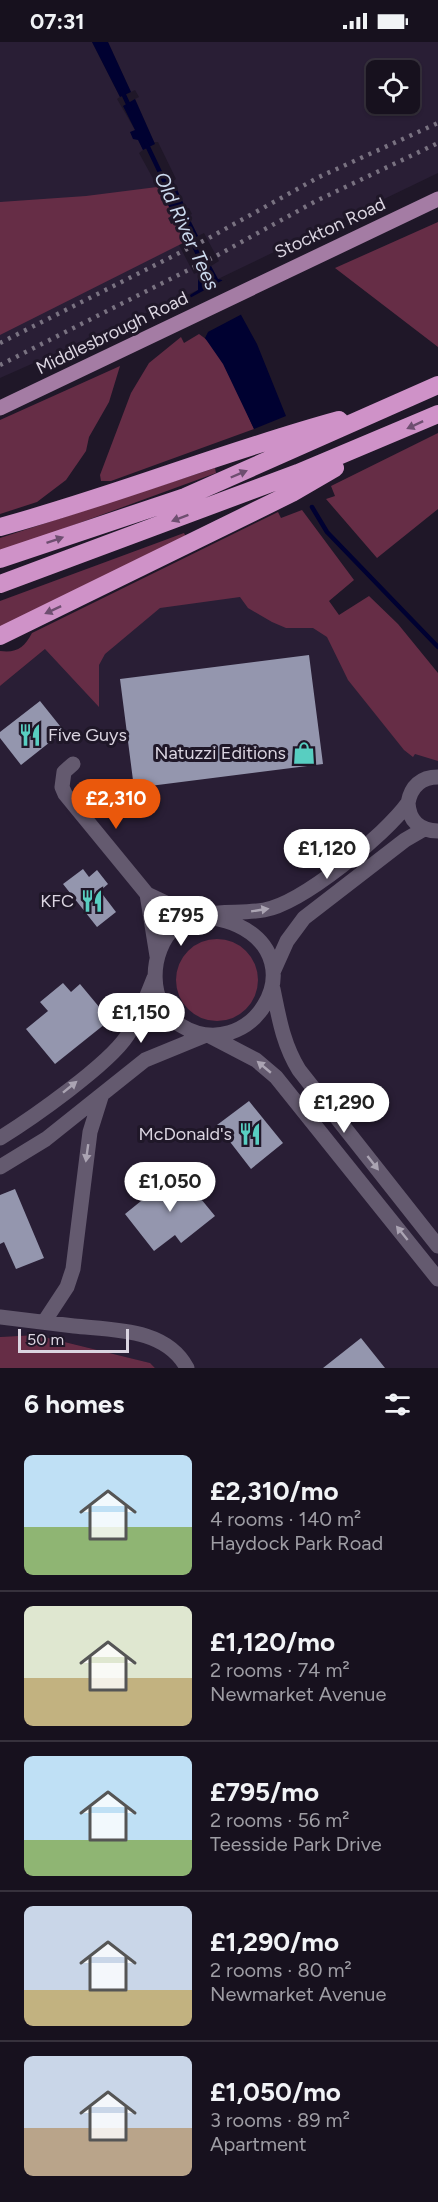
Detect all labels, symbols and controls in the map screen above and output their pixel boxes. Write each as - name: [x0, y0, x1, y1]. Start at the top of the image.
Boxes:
- text: 07:31: [30, 8, 85, 35]
- map controls: [366, 60, 420, 114]
- button: locate: [366, 60, 420, 114]
- water label: Old River Tees: [149, 168, 225, 295]
- street label: Stockton Road: [271, 193, 389, 263]
- street label: Middlesbrough Road: [32, 287, 192, 379]
- one-way arrow: [405, 420, 423, 430]
- one-way arrow: [230, 469, 248, 479]
- one-way arrow: [171, 514, 189, 524]
- one-way arrow: [46, 535, 64, 545]
- one-way arrow: [44, 605, 61, 614]
- restaurant icon: Five Guys: [17, 722, 43, 748]
- place label: Five Guys: [48, 724, 127, 746]
- shop icon: Natuzzi Editions: [291, 740, 317, 766]
- place label: Natuzzi Editions: [155, 742, 286, 764]
- pin: £2,310: [67, 779, 165, 830]
- text: £2,310: [85, 786, 147, 810]
- pin: £1,120: [278, 829, 376, 880]
- text: £1,120: [298, 836, 356, 860]
- restaurant icon: KFC: [79, 888, 105, 914]
- place label: KFC: [40, 890, 74, 912]
- pin: £795: [145, 896, 217, 947]
- text: £795: [158, 903, 204, 927]
- one-way arrow: [251, 905, 270, 914]
- pin: £1,150: [92, 993, 190, 1044]
- text: £1,150: [112, 1000, 170, 1024]
- one-way arrow: [257, 1061, 272, 1074]
- one-way arrow: [62, 1082, 77, 1094]
- pin: £1,290: [295, 1083, 393, 1134]
- text: £1,290: [313, 1090, 375, 1114]
- restaurant icon: McDonald's: [237, 1121, 263, 1147]
- place label: McDonald's: [138, 1123, 232, 1145]
- one-way arrow: [82, 1144, 92, 1163]
- one-way arrow: [366, 1156, 378, 1171]
- pin: £1,050: [121, 1162, 219, 1213]
- text: £1,050: [138, 1169, 202, 1193]
- one-way arrow: [396, 1225, 408, 1240]
- scale bar: [18, 1326, 129, 1354]
- text: 50 m: [27, 1330, 64, 1349]
- text: 6 homes: [24, 1388, 124, 1420]
- icon: filters: [381, 1388, 414, 1421]
- text: £2,310/mo: [210, 1475, 339, 1507]
- icon: home: [72, 1479, 144, 1551]
- text: 4 rooms · 140 m²: [210, 1507, 361, 1531]
- text: Haydock Park Road: [210, 1531, 383, 1555]
- text: £1,120/mo: [210, 1626, 335, 1658]
- icon: home: [72, 1630, 144, 1702]
- text: 2 rooms · 74 m²: [210, 1658, 350, 1682]
- text: Newmarket Avenue: [210, 1682, 386, 1706]
- text: £795/mo: [210, 1776, 319, 1808]
- icon: home: [72, 1780, 144, 1852]
- text: 2 rooms · 56 m²: [210, 1808, 349, 1832]
- text: Teesside Park Drive: [210, 1832, 382, 1856]
- text: £1,290/mo: [210, 1926, 339, 1958]
- icon: home: [72, 1930, 144, 2002]
- text: 2 rooms · 80 m²: [210, 1958, 352, 1982]
- text: Newmarket Avenue: [210, 1982, 386, 2006]
- text: £1,050/mo: [210, 2076, 341, 2108]
- icon: home: [72, 2080, 144, 2152]
- text: 3 rooms · 89 m²: [210, 2108, 350, 2132]
- text: Apartment: [210, 2132, 307, 2156]

